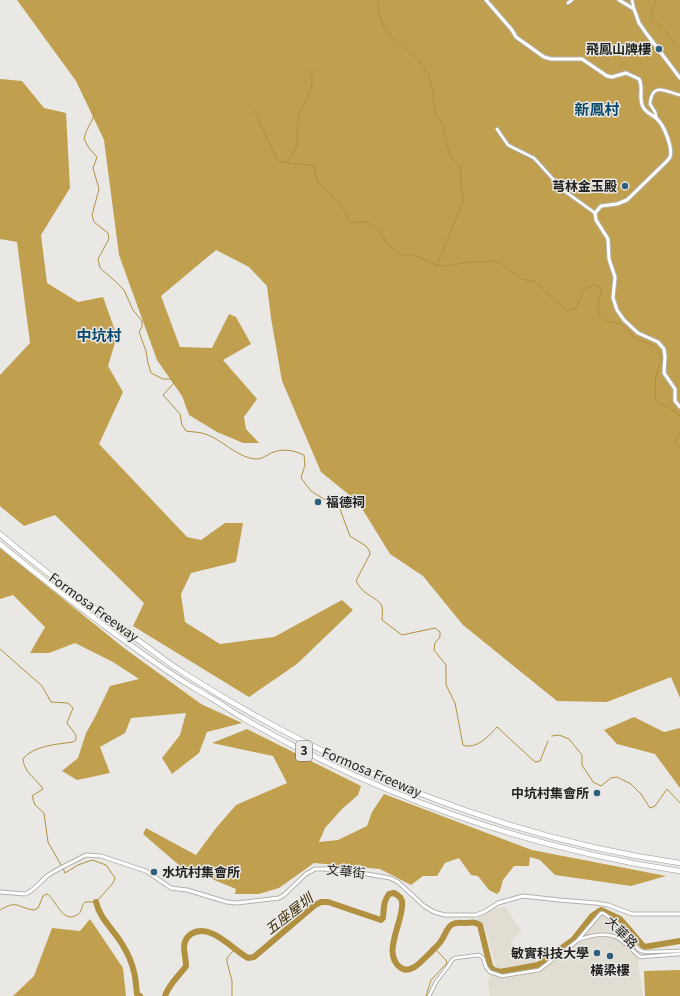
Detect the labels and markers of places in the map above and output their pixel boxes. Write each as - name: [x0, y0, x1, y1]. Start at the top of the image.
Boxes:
- place label: 飛鳳山牌樓: [586, 39, 651, 58]
- marker: 飛鳳山牌樓: [654, 44, 664, 54]
- place label: 芎林金玉殿: [552, 176, 617, 195]
- marker: 芎林金玉殿: [620, 181, 630, 191]
- place label: 福德祠: [326, 492, 365, 511]
- marker: 福德祠: [313, 497, 323, 507]
- place label: 中坑村集會所: [511, 783, 589, 802]
- marker: 中坑村集會所: [592, 788, 602, 798]
- place label: 水坑村集會所: [162, 862, 240, 881]
- marker: 水坑村集會所: [149, 867, 159, 877]
- place label: 敏實科技大學: [511, 943, 589, 962]
- marker: 敏實科技大學: [592, 948, 602, 958]
- marker: 橫梁樓: [605, 951, 615, 961]
- place label: 橫梁樓: [590, 960, 630, 979]

